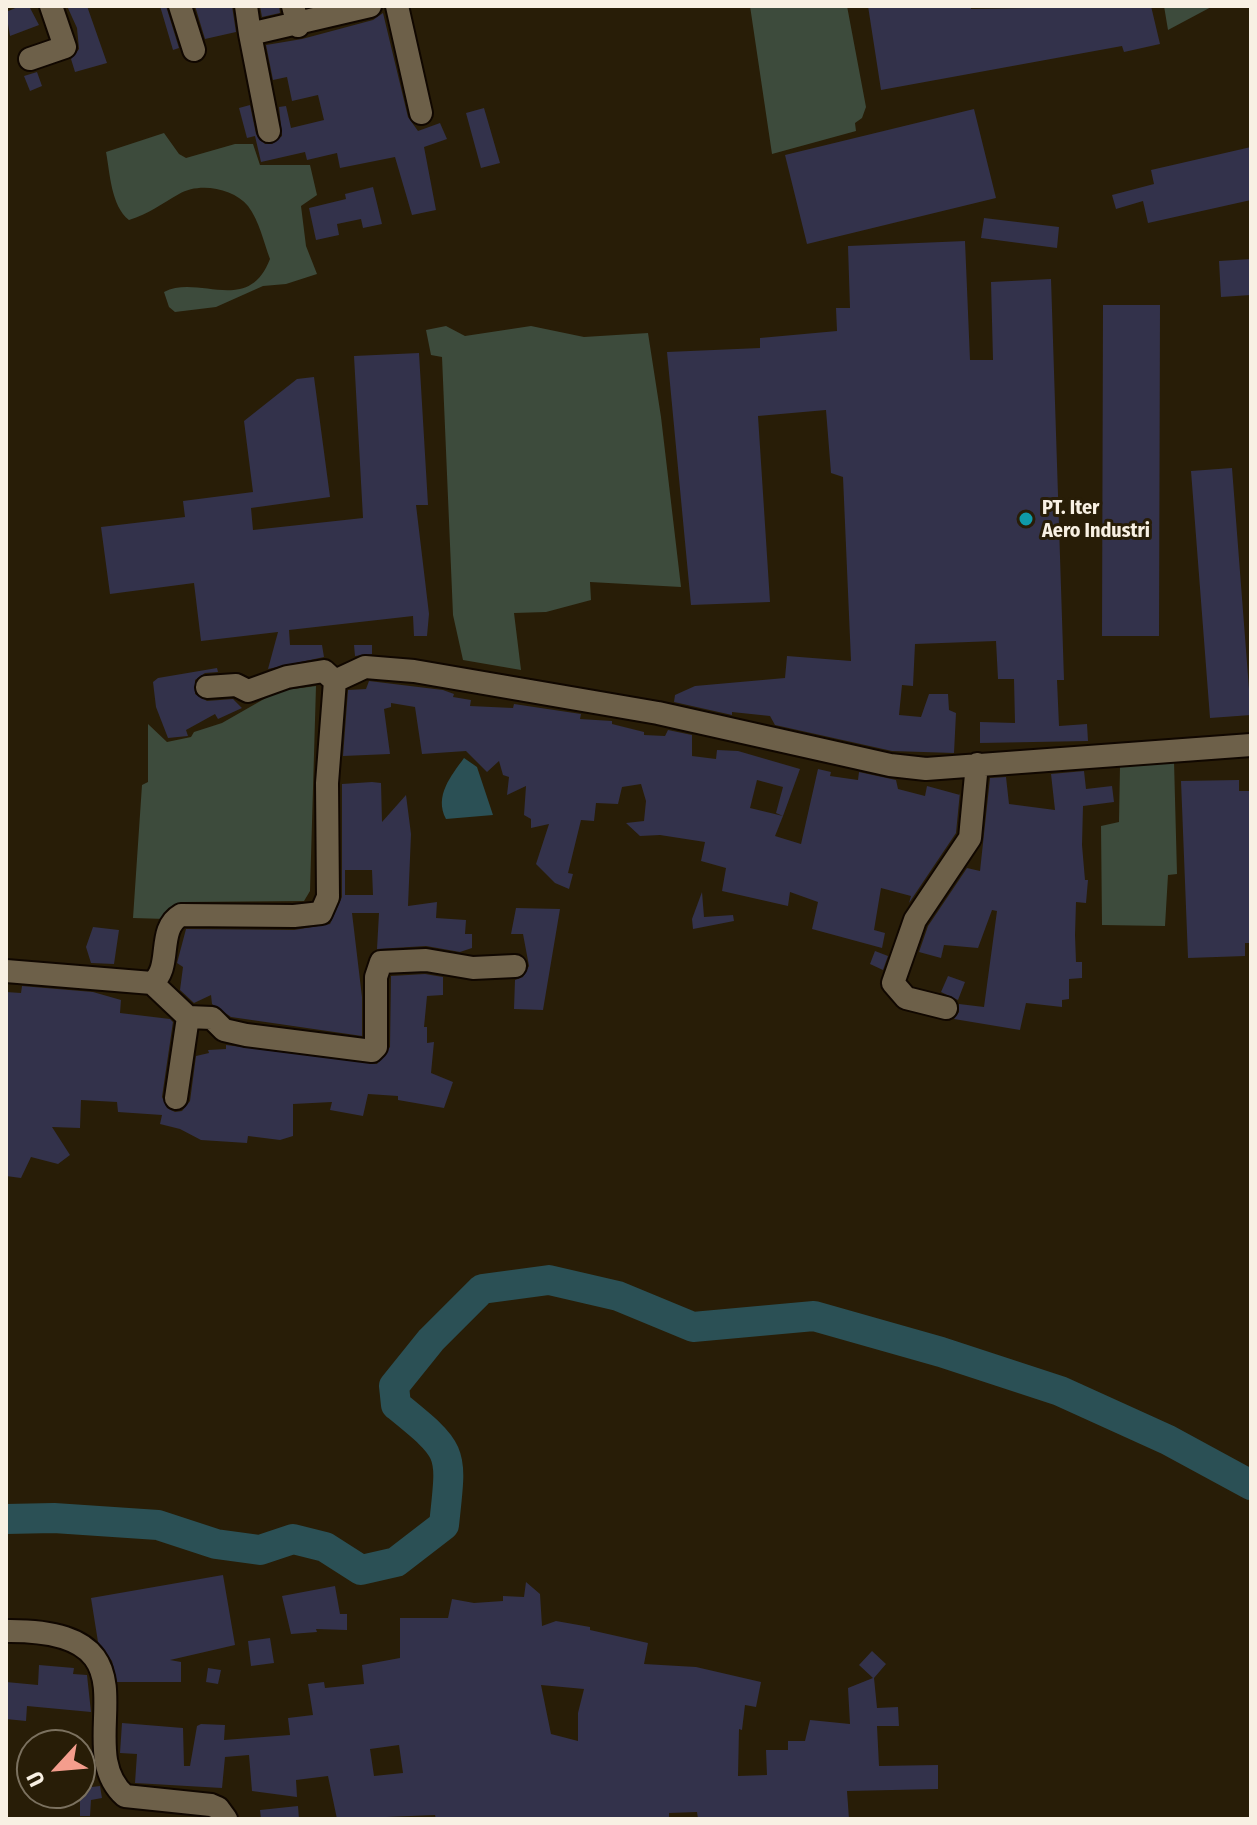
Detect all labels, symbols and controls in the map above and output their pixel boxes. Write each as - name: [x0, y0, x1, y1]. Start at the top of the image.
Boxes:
- place label: PT. Iter Aero Industri: [1042, 496, 1150, 543]
- marker: PT. Iter Aero Industri: [1017, 510, 1035, 528]
- north arrow: [16, 1729, 96, 1809]
- text: U: [21, 1767, 51, 1791]

